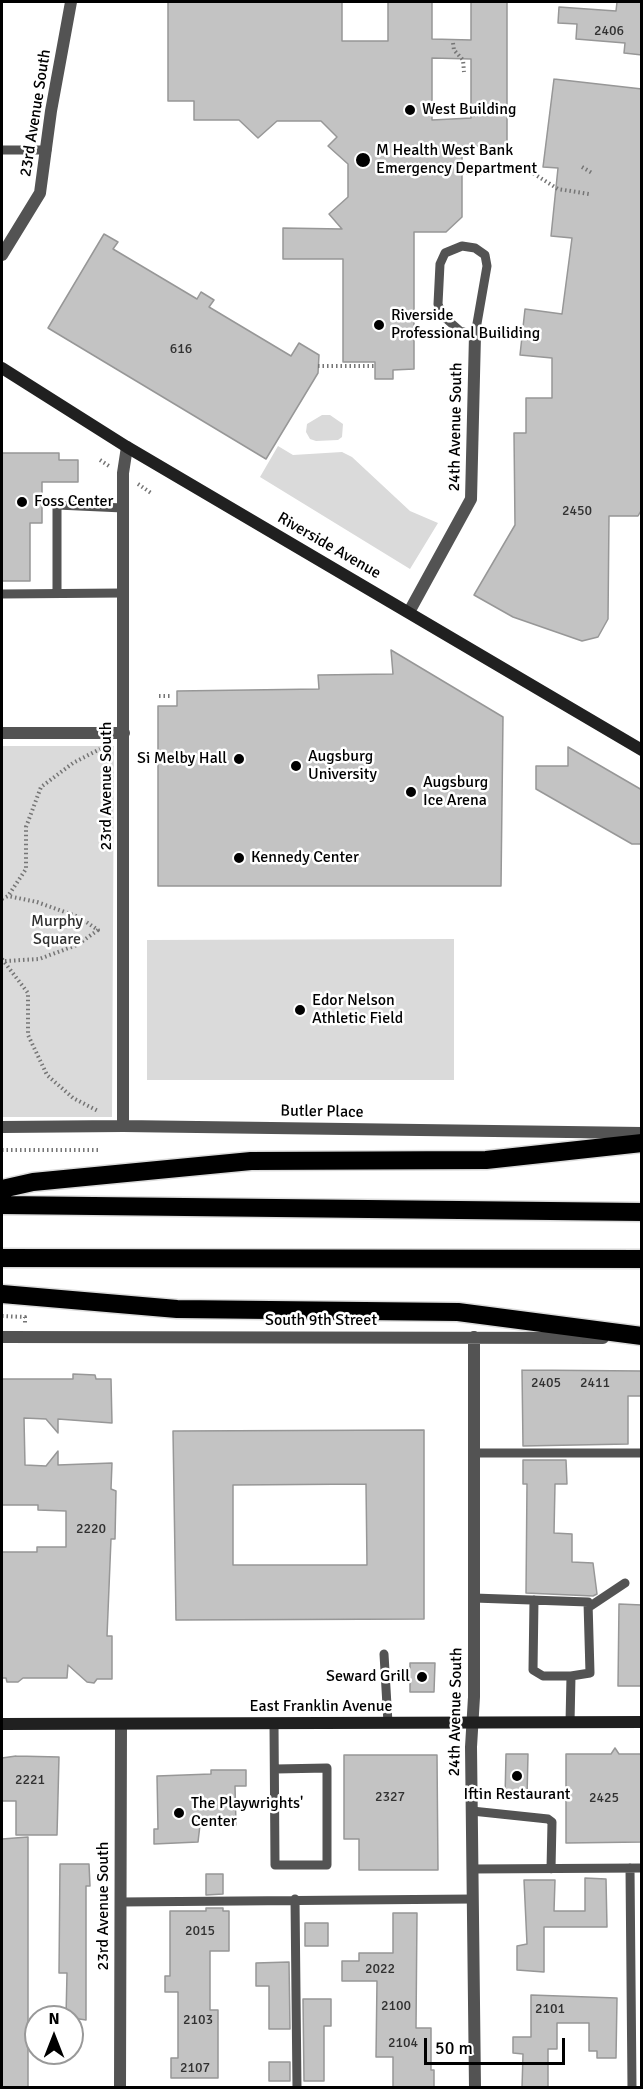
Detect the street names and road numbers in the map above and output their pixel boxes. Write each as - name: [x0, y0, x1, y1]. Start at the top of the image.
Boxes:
- street label: 23rd Avenue South: [16, 48, 56, 178]
- street label: 24th Avenue South: [445, 362, 467, 492]
- street label: Riverside Avenue: [274, 509, 384, 583]
- street label: 23rd Avenue South: [97, 722, 117, 850]
- street label: Butler Place: [280, 1102, 364, 1122]
- street label: South 9th Street: [265, 1311, 377, 1331]
- street label: 24th Avenue South: [445, 1647, 467, 1777]
- street label: East Franklin Avenue: [250, 1697, 392, 1717]
- street label: 23rd Avenue South: [94, 1842, 114, 1970]

